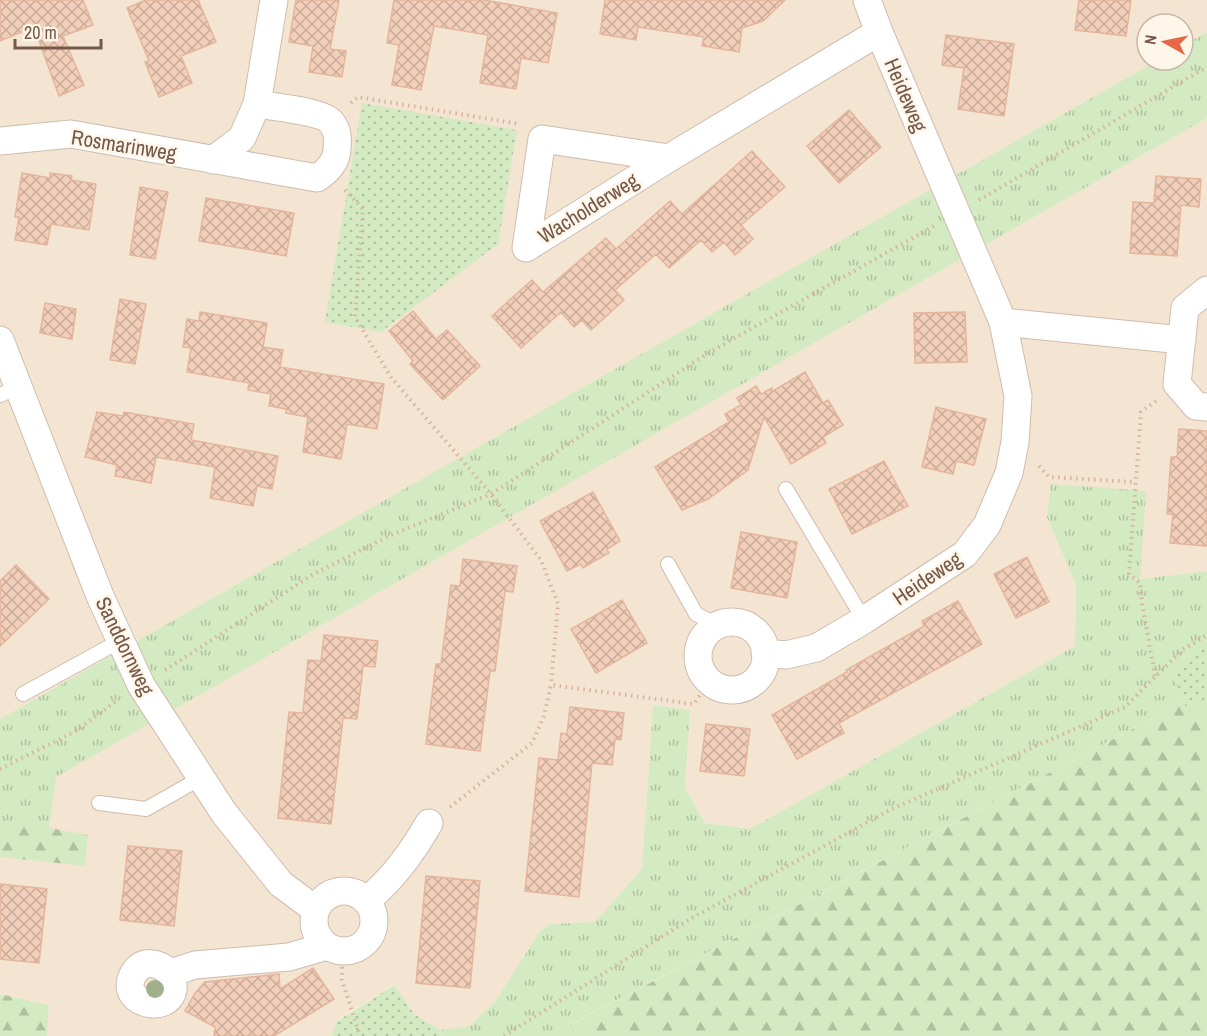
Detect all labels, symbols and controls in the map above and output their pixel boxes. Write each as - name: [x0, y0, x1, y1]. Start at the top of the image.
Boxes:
- scale bar: [15, 12, 100, 50]
- north arrow: [1135, 12, 1195, 72]
- text: 20 m: [24, 20, 57, 45]
- text: N: [1139, 33, 1162, 46]
- street label: Heideweg: [878, 54, 935, 137]
- street label: Rosmarinweg: [69, 122, 179, 168]
- street label: Wacholderweg: [532, 165, 644, 250]
- street label: Heideweg: [887, 544, 968, 612]
- street label: Sanddornweg: [89, 592, 162, 700]

